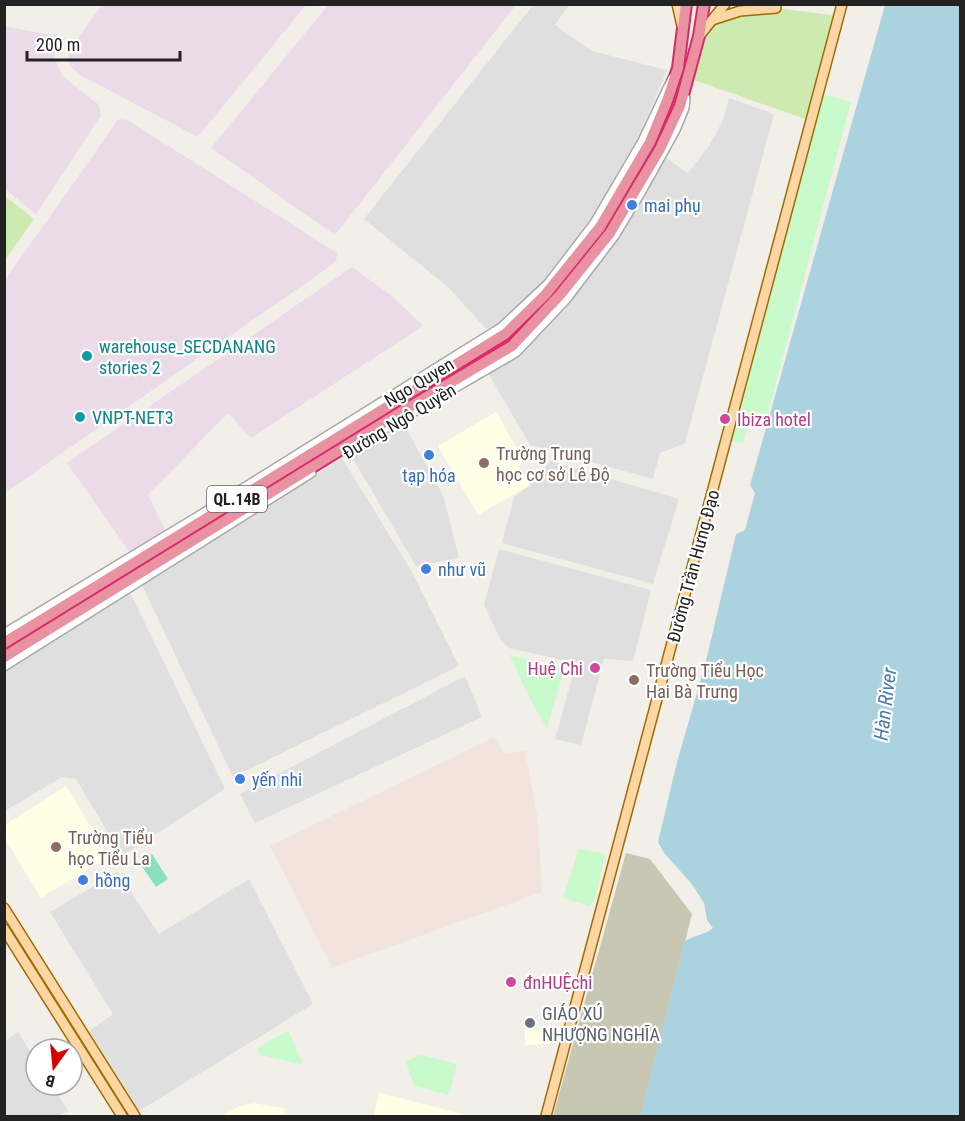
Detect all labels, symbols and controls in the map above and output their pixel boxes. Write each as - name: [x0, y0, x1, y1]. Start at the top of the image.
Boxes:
- scale bar: [27, 24, 180, 62]
- text: 200 m: [36, 34, 80, 55]
- place label: mai phụ: [644, 195, 701, 216]
- marker: mai phụ: [625, 198, 639, 212]
- place label: warehouse_SECDANANG stories 2: [99, 336, 276, 378]
- marker: warehouse_SECDANANG stories 2: [80, 349, 94, 363]
- street label: Ngo Quyen: [380, 353, 458, 411]
- street label: Đường Ngô Quyền: [339, 379, 459, 463]
- place label: VNPT-NET3: [92, 407, 174, 428]
- place label: Ibiza hotel: [737, 409, 811, 430]
- marker: VNPT-NET3: [73, 410, 87, 424]
- marker: Ibiza hotel: [718, 412, 732, 426]
- place label: Trường Trung học cơ sở Lê Độ: [496, 443, 610, 485]
- marker: tạp hóa: [422, 448, 436, 462]
- marker: Trường Trung học cơ sở Lê Độ: [477, 456, 491, 470]
- place label: tạp hóa: [402, 465, 456, 486]
- road number: QL.14B: [207, 486, 267, 512]
- street label: Đường Trần Hưng Đạo: [663, 487, 723, 645]
- place label: như vũ: [438, 559, 486, 580]
- marker: như vũ: [419, 562, 433, 576]
- place label: Huệ Chi: [528, 658, 583, 679]
- place label: Trường Tiểu Học Hai Bà Trưng: [646, 660, 764, 702]
- marker: Huệ Chi: [588, 661, 602, 675]
- water label: Hàn River: [869, 665, 902, 742]
- marker: Trường Tiểu Học Hai Bà Trưng: [627, 673, 641, 687]
- place label: yến nhi: [252, 769, 302, 790]
- marker: yến nhi: [233, 772, 247, 786]
- place label: Trường Tiểu học Tiểu La: [68, 827, 153, 869]
- marker: Trường Tiểu học Tiểu La: [49, 840, 63, 854]
- place label: hồng: [95, 870, 130, 891]
- marker: hồng: [76, 873, 90, 887]
- place label: đnHUỆchi: [523, 972, 592, 993]
- marker: đnHUỆchi: [504, 975, 518, 989]
- place label: GIÁO XÚ NHƯỢNG NGHĨA: [542, 1003, 660, 1045]
- marker: GIÁO XÚ NHƯỢNG NGHĨA: [523, 1016, 537, 1030]
- north arrow: [24, 1037, 84, 1097]
- text: B: [43, 1071, 57, 1091]

